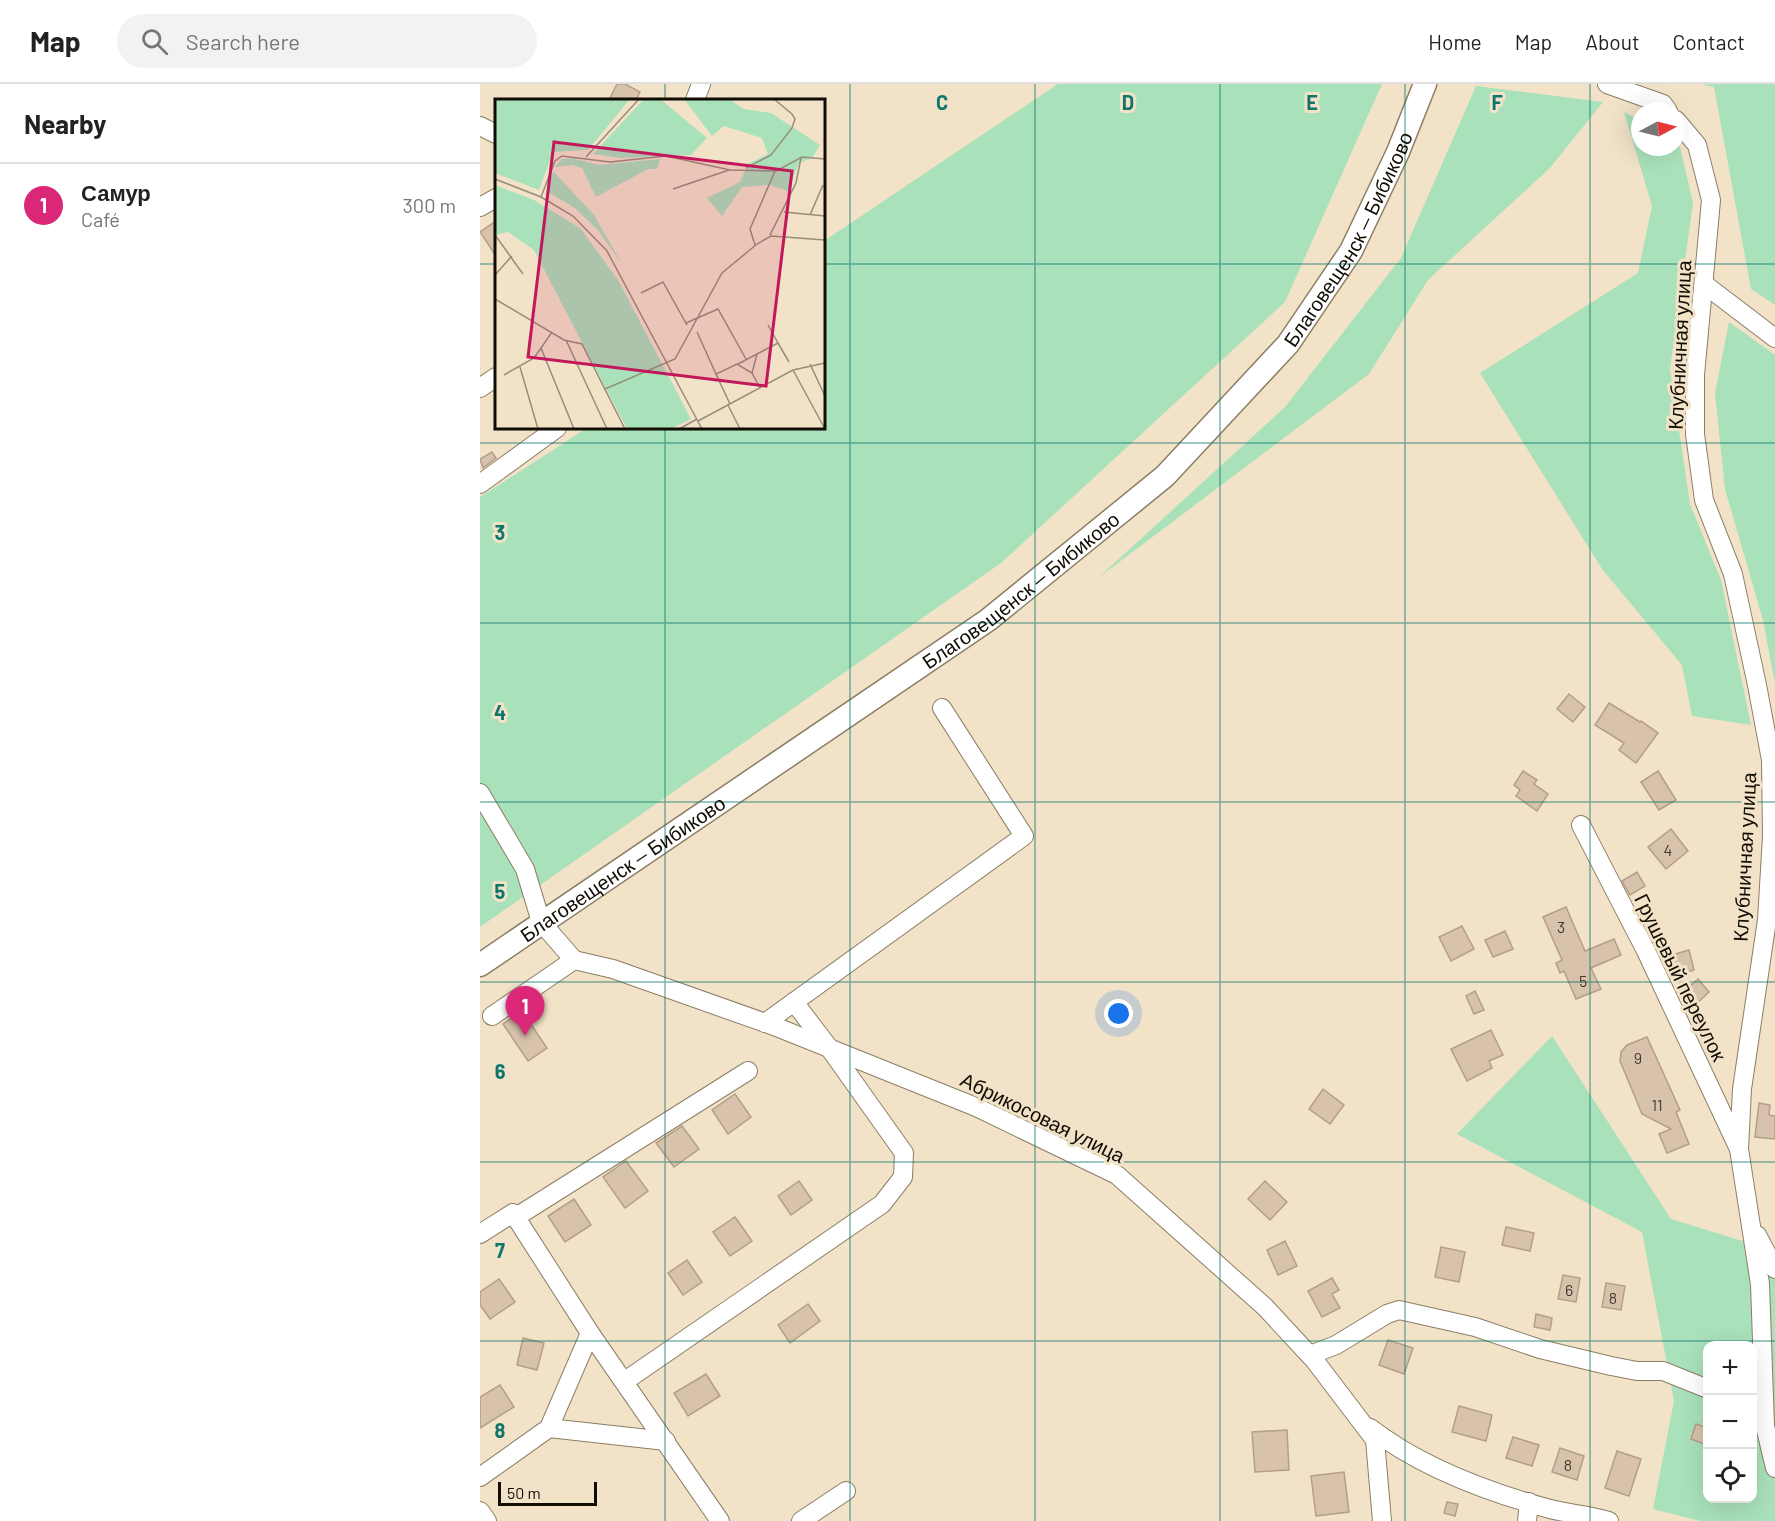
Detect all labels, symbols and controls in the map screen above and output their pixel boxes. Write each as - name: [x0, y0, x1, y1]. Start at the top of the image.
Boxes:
- search box: [117, 14, 537, 68]
- text: Map: [30, 24, 81, 58]
- icon: search: [138, 25, 171, 58]
- text: Search here: [186, 28, 300, 54]
- text: Home: [1428, 29, 1482, 54]
- text: Map: [1515, 29, 1552, 54]
- text: About: [1585, 29, 1640, 54]
- text: Contact: [1673, 29, 1745, 54]
- text: C: [936, 90, 948, 114]
- text: D: [1122, 90, 1134, 114]
- text: E: [1306, 90, 1318, 114]
- text: F: [1491, 90, 1503, 114]
- inset map: [495, 99, 825, 429]
- north arrow: [1631, 102, 1685, 156]
- text: Nearby: [24, 108, 106, 139]
- street label: Благовещенск — Бибиково: [1278, 128, 1417, 351]
- text: Самур: [81, 179, 151, 205]
- text: 1: [40, 193, 47, 217]
- text: 300 m: [403, 193, 456, 217]
- text: Café: [81, 207, 120, 231]
- street label: Клубничная улица: [1663, 259, 1695, 430]
- street label: Благовещенск — Бибиково: [917, 506, 1124, 673]
- text: 3: [495, 520, 505, 544]
- text: 4: [494, 700, 506, 724]
- street label: Клубничная улица: [1728, 771, 1760, 942]
- street label: Благовещенск — Бибиково: [515, 790, 729, 946]
- house number: 4: [1664, 840, 1672, 859]
- text: 5: [495, 879, 506, 903]
- street label: Грушевый переулок: [1630, 889, 1732, 1065]
- house number: 3: [1557, 917, 1565, 936]
- house number: 5: [1579, 971, 1587, 990]
- pin: 1: [506, 986, 544, 1036]
- your location: [1104, 999, 1133, 1028]
- house number: 9: [1634, 1048, 1642, 1067]
- text: 6: [495, 1059, 506, 1083]
- street label: Абрикосовая улица: [957, 1067, 1130, 1168]
- house number: 11: [1651, 1095, 1663, 1114]
- text: 7: [495, 1238, 505, 1262]
- house number: 6: [1565, 1280, 1573, 1299]
- house number: 8: [1609, 1288, 1617, 1307]
- map controls: [1703, 1341, 1757, 1503]
- button: +: [1703, 1341, 1757, 1395]
- button: −: [1703, 1395, 1757, 1449]
- text: 8: [495, 1418, 506, 1442]
- button: locate: [1703, 1449, 1757, 1503]
- house number: 8: [1564, 1455, 1572, 1474]
- scale bar: [498, 1479, 597, 1506]
- text: 50 m: [507, 1483, 541, 1502]

